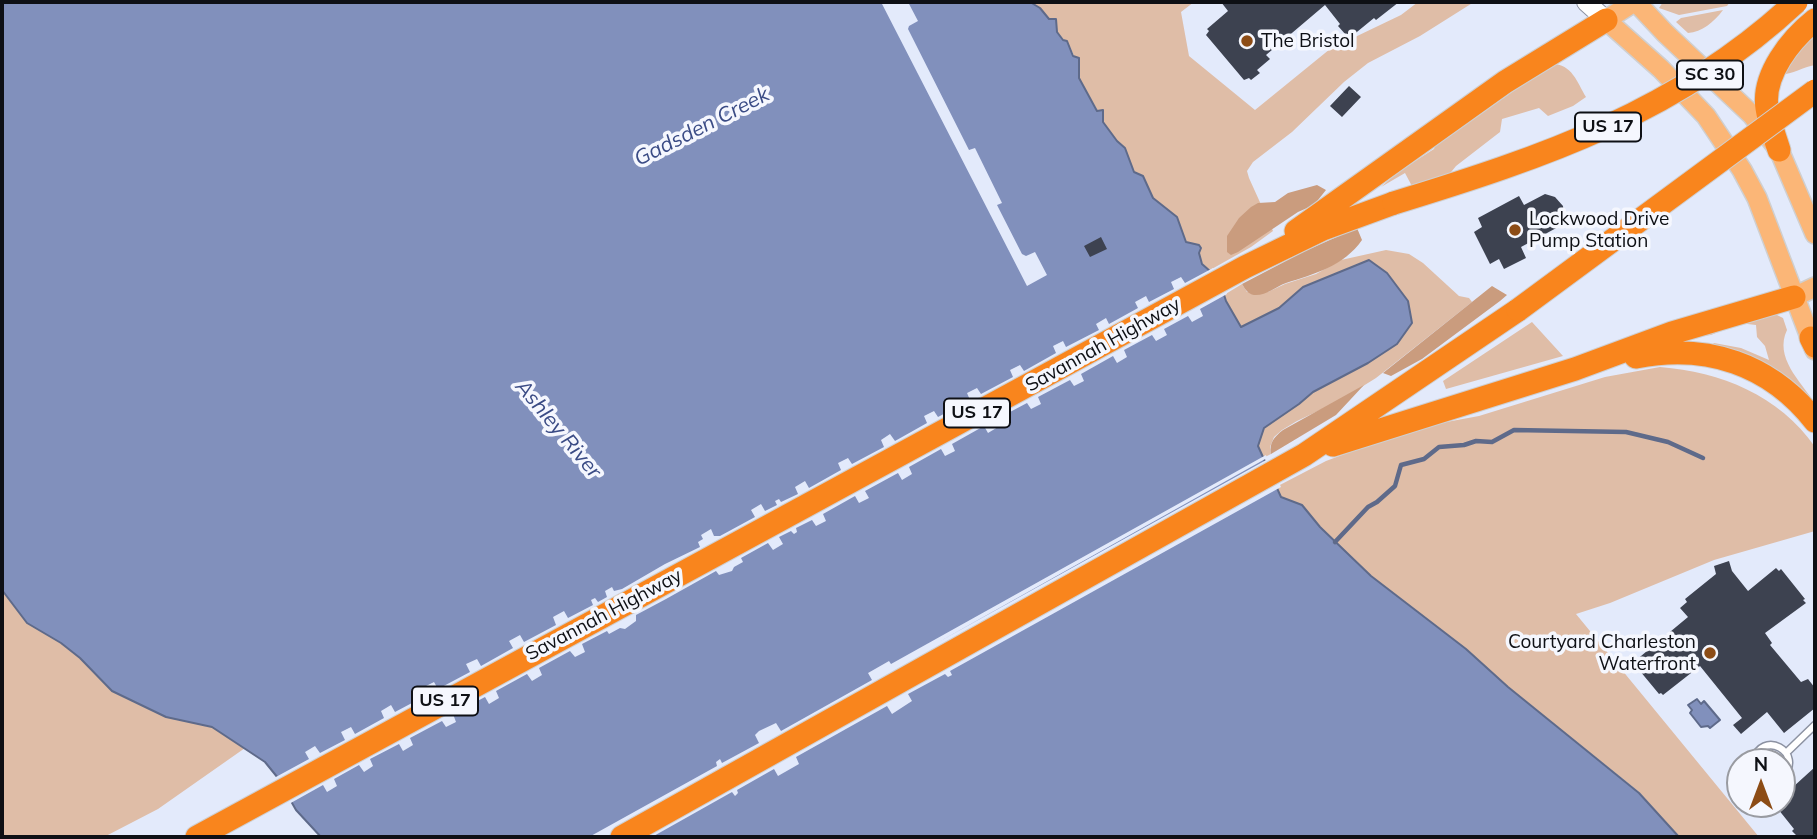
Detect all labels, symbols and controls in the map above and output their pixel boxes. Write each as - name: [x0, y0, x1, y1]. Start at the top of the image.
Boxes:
- place label: The Bristol: [1261, 30, 1354, 52]
- marker: The Bristol: [1239, 33, 1255, 49]
- road number: SC 30: [1677, 60, 1743, 90]
- water label: Gadsden Creek: [630, 82, 774, 172]
- road number: US 17: [1575, 112, 1641, 142]
- place label: Lockwood Drive Pump Station: [1529, 208, 1669, 252]
- marker: Lockwood Drive Pump Station: [1507, 222, 1523, 238]
- street label: Savannah Highway: [1022, 293, 1184, 397]
- water label: Ashley River: [510, 375, 606, 483]
- road number: US 17: [944, 398, 1010, 428]
- street label: Savannah Highway: [522, 564, 686, 666]
- place label: Courtyard Charleston Waterfront: [1508, 631, 1696, 675]
- marker: Courtyard Charleston Waterfront: [1702, 645, 1718, 661]
- road number: US 17: [412, 686, 478, 716]
- north arrow: [1726, 748, 1796, 818]
- text: N: [1754, 752, 1768, 776]

